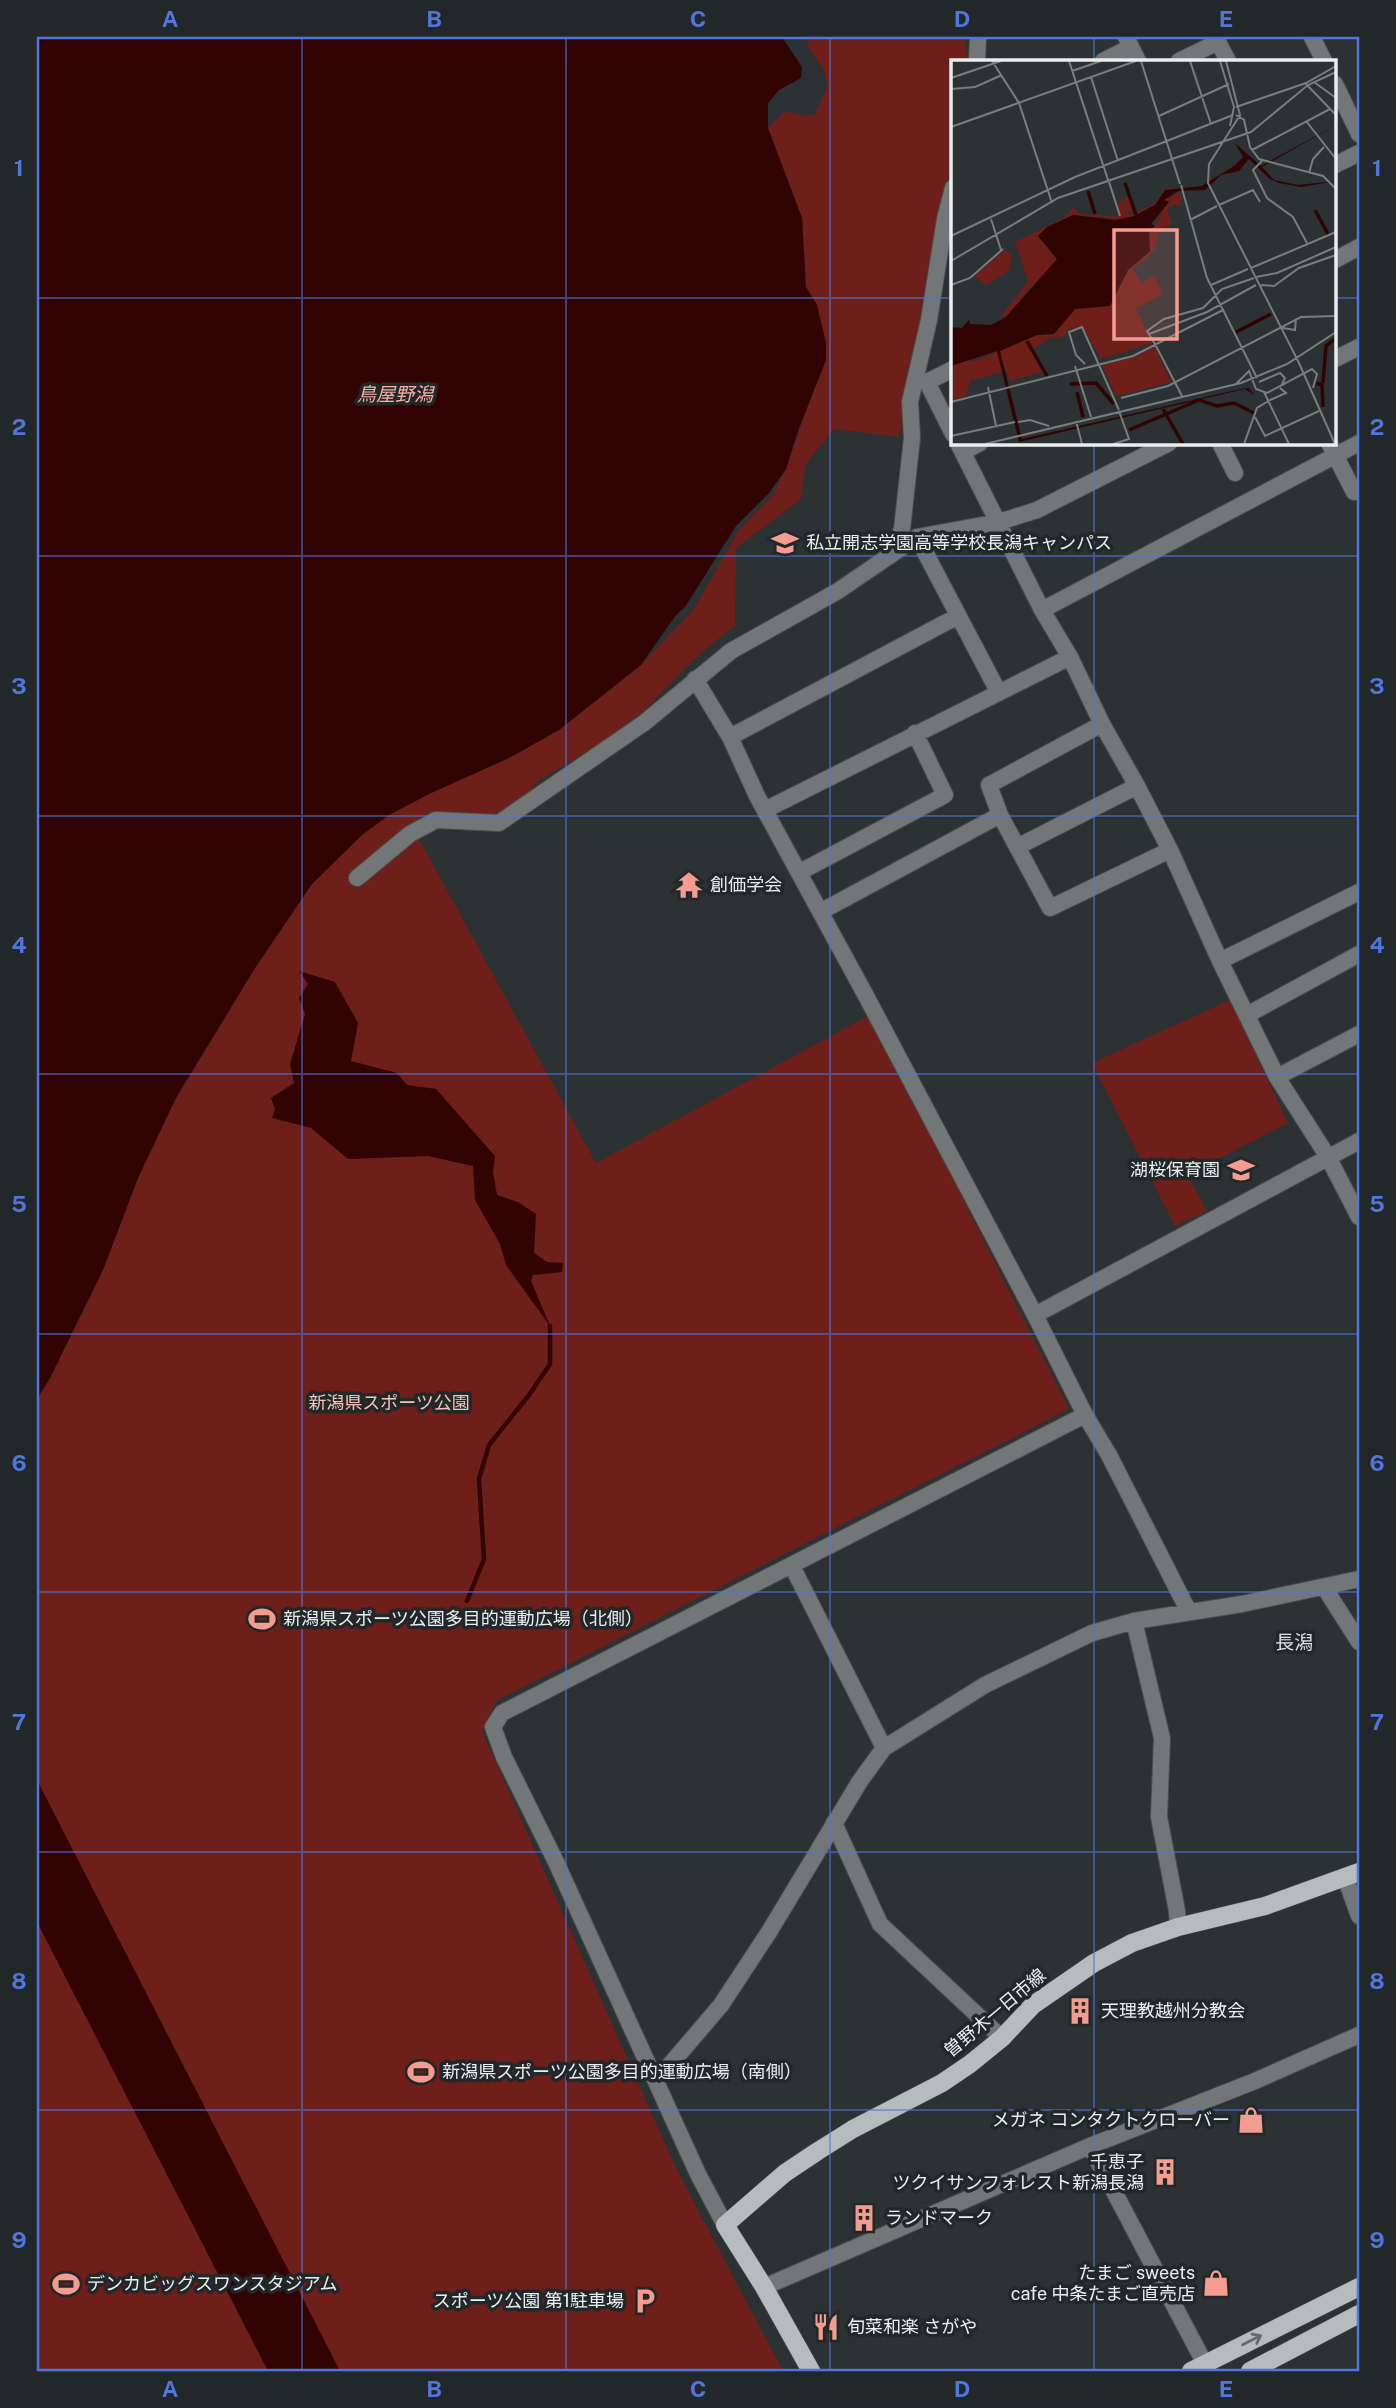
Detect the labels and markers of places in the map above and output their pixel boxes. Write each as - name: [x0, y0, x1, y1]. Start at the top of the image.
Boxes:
- school or university icon: 私立開志学園高等学校長潟キャンパス: [770, 528, 800, 558]
- place label: 私立開志学園高等学校長潟キャンパス: [806, 532, 1112, 553]
- temple icon: 創価学会: [674, 870, 704, 900]
- place label: 創価学会: [710, 874, 782, 895]
- school or university icon: 湖桜保育園: [1226, 1155, 1256, 1185]
- place label: 湖桜保育園: [1130, 1159, 1220, 1180]
- sports icon: 新潟県スポーツ公園多目的運動広場（北側）: [247, 1604, 277, 1634]
- place label: 新潟県スポーツ公園多目的運動広場（北側）: [283, 1608, 643, 1629]
- building icon: 天理教越州分教会: [1065, 1996, 1095, 2026]
- place label: 天理教越州分教会: [1101, 2000, 1245, 2021]
- sports icon: 新潟県スポーツ公園多目的運動広場（南側）: [406, 2057, 436, 2087]
- place label: 新潟県スポーツ公園多目的運動広場（南側）: [442, 2061, 802, 2082]
- shop icon: メガネ コンタクトクローバー: [1236, 2105, 1266, 2135]
- place label: メガネ コンタクトクローバー: [992, 2109, 1230, 2130]
- place label: 千恵子 ツクイサンフォレスト新潟長潟: [893, 2151, 1144, 2193]
- building icon: 千恵子 ツクイサンフォレスト新潟長潟: [1150, 2157, 1180, 2187]
- building icon: ランドマーク: [849, 2203, 879, 2233]
- place label: ランドマーク: [885, 2207, 993, 2228]
- place label: たまご sweets cafe 中条たまご直売店: [1011, 2262, 1195, 2304]
- shop icon: たまご sweets cafe 中条たまご直売店: [1201, 2268, 1231, 2298]
- sports icon: デンカビッグスワンスタジアム: [51, 2269, 81, 2299]
- place label: デンカビッグスワンスタジアム: [87, 2273, 337, 2294]
- parking icon: スポーツ公園 第1駐車場: [630, 2286, 660, 2316]
- place label: スポーツ公園 第1駐車場: [433, 2290, 624, 2311]
- restaurant icon: 旬菜和楽 さがや: [811, 2312, 841, 2342]
- place label: 旬菜和楽 さがや: [847, 2316, 977, 2337]

